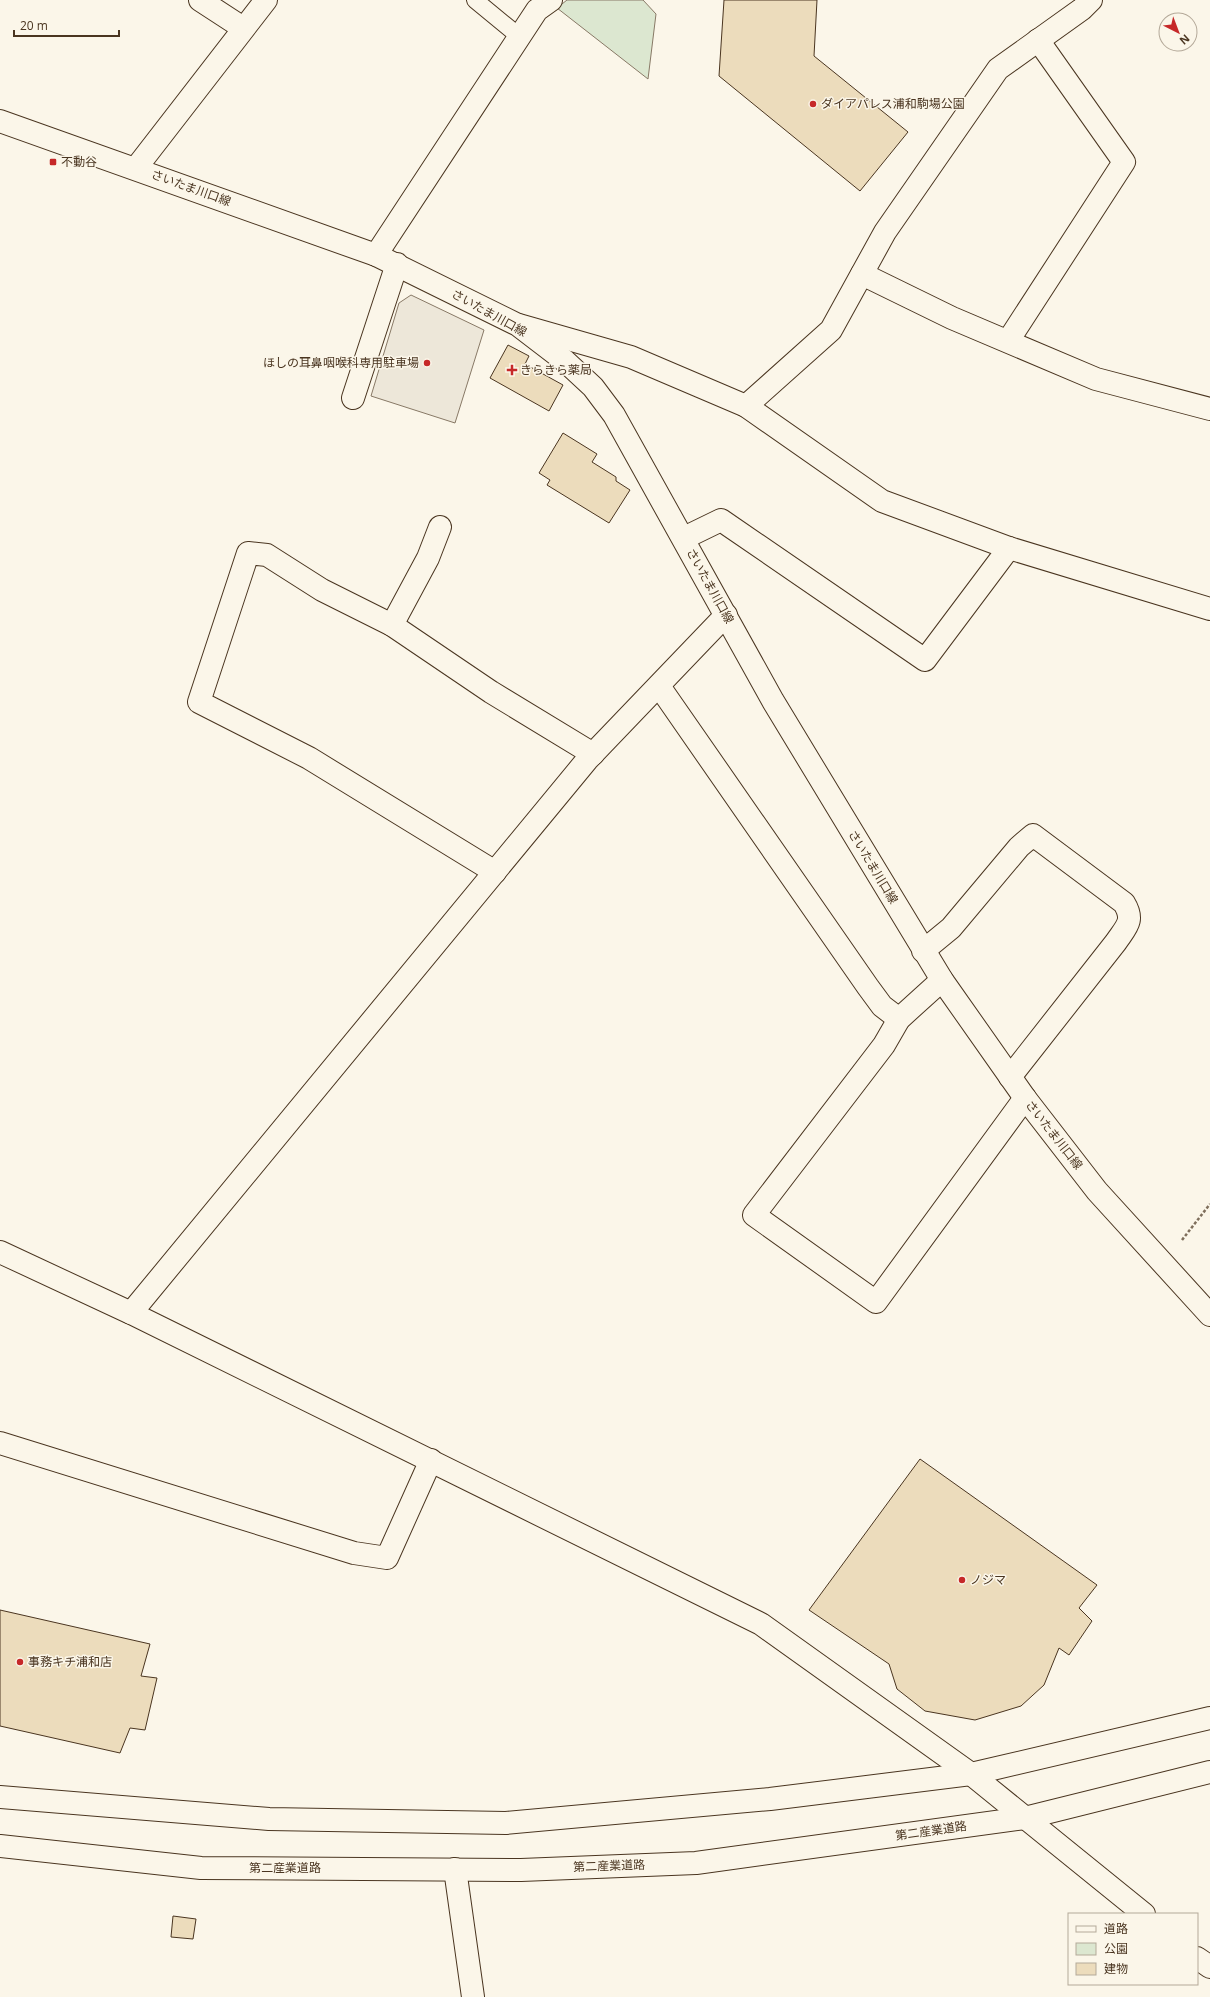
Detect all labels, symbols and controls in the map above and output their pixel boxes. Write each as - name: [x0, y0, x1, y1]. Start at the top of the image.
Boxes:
- scale bar: [14, 12, 119, 38]
- north arrow: [1158, 12, 1198, 52]
- text: 20 m: [20, 17, 48, 34]
- text: N: [1177, 31, 1193, 48]
- place label: ダイアパレス浦和駒場公園: [821, 95, 965, 112]
- marker: ダイアパレス浦和駒場公園: [808, 99, 818, 109]
- place label: 不動谷: [61, 153, 97, 170]
- marker: 不動谷: [48, 157, 58, 167]
- street label: さいたま川口線: [149, 165, 233, 210]
- street label: さいたま川口線: [449, 285, 530, 340]
- place label: ほしの耳鼻咽喉科専用駐車場: [263, 354, 419, 371]
- marker: ほしの耳鼻咽喉科専用駐車場: [422, 358, 432, 368]
- place label: きらきら薬局: [520, 361, 592, 378]
- marker: きらきら薬局: [507, 365, 517, 375]
- street label: さいたま川口線: [683, 545, 738, 626]
- street label: さいたま川口線: [845, 827, 902, 907]
- street label: さいたま川口線: [1022, 1096, 1087, 1173]
- place label: ノジマ: [970, 1571, 1006, 1588]
- marker: ノジマ: [957, 1575, 967, 1585]
- place label: 事務キチ浦和店: [28, 1653, 112, 1670]
- marker: 事務キチ浦和店: [15, 1657, 25, 1667]
- street label: 第二産業道路: [894, 1817, 968, 1844]
- street label: 第二産業道路: [573, 1856, 645, 1875]
- street label: 第二産業道路: [249, 1859, 321, 1876]
- legend: [1068, 1913, 1198, 1985]
- text: 道路: [1104, 1920, 1128, 1937]
- text: 公園: [1104, 1940, 1128, 1957]
- text: 建物: [1104, 1960, 1128, 1977]

